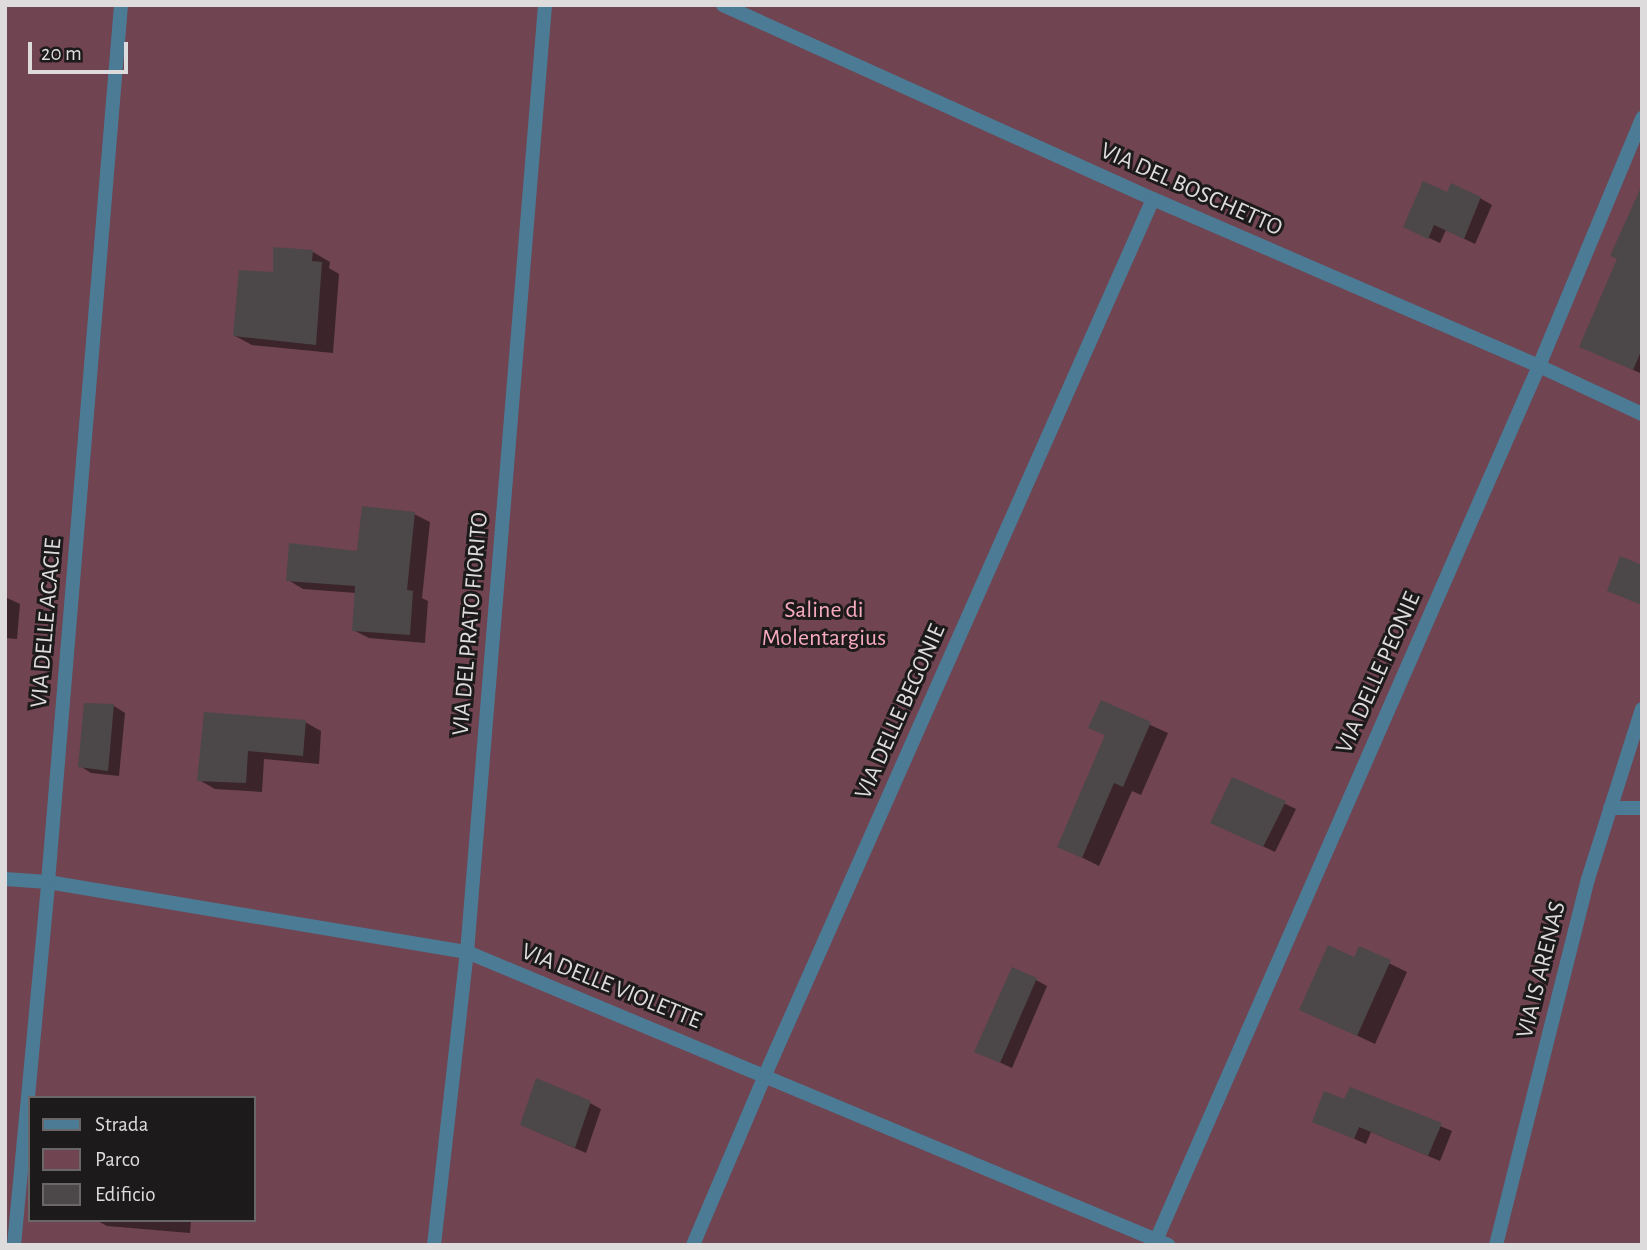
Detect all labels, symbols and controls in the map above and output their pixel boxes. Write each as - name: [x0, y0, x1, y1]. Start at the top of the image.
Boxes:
- scale bar: [32, 28, 131, 72]
- text: 20 m: [41, 43, 82, 64]
- street label: VIA DEL BOSCHETTO: [1095, 137, 1287, 243]
- street label: VIA DEL PRATO FIORITO: [447, 511, 495, 737]
- street label: VIA DELLE ACACIE: [25, 537, 69, 709]
- street label: VIA DELLE PEONIE: [1331, 588, 1427, 758]
- park label: Saline di Molentargius: [762, 597, 886, 653]
- street label: VIA DELLE BEGONIE: [850, 620, 952, 804]
- street label: VIA IS ARENAS: [1511, 899, 1573, 1041]
- street label: VIA DELLE VIOLETTE: [517, 938, 705, 1036]
- legend: [28, 1096, 256, 1222]
- text: Strada: [95, 1114, 148, 1135]
- text: Parco: [95, 1149, 140, 1170]
- text: Edificio: [95, 1184, 156, 1205]

